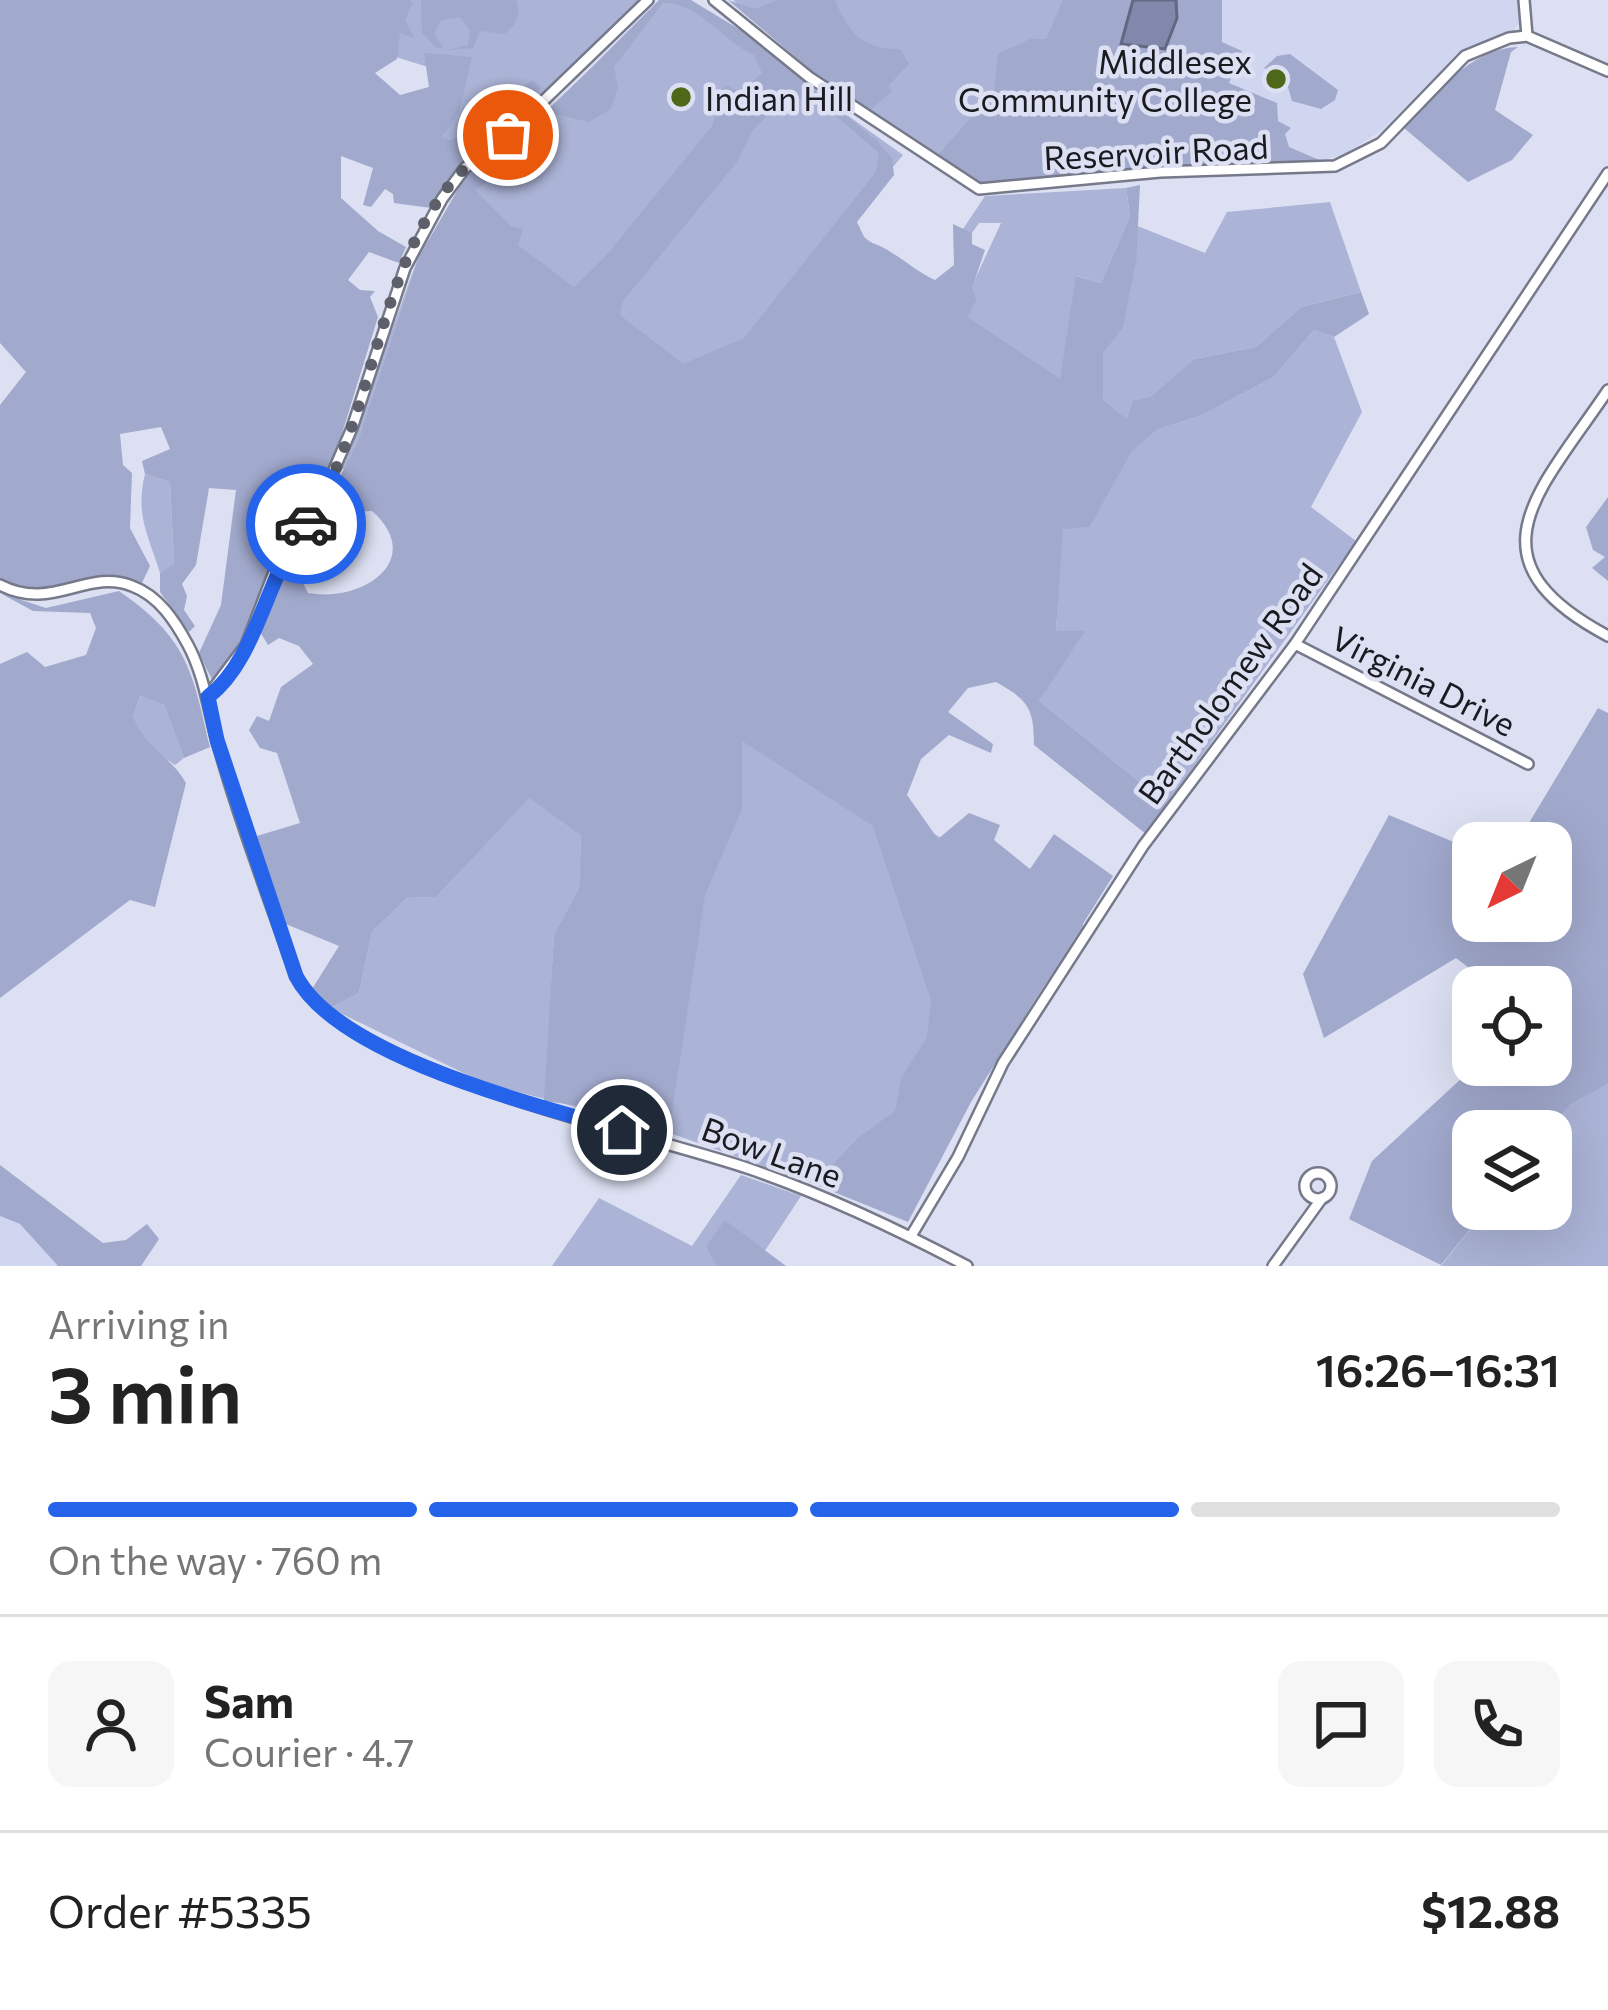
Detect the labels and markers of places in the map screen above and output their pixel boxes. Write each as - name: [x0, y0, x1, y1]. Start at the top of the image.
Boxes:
- place label: Middlesex Community College: [958, 40, 1252, 119]
- marker: Middlesex Community College: [1263, 66, 1289, 92]
- place label: Indian Hill: [705, 77, 853, 118]
- pin: [457, 84, 559, 186]
- marker: Indian Hill: [668, 84, 694, 110]
- pin: [571, 1079, 673, 1181]

